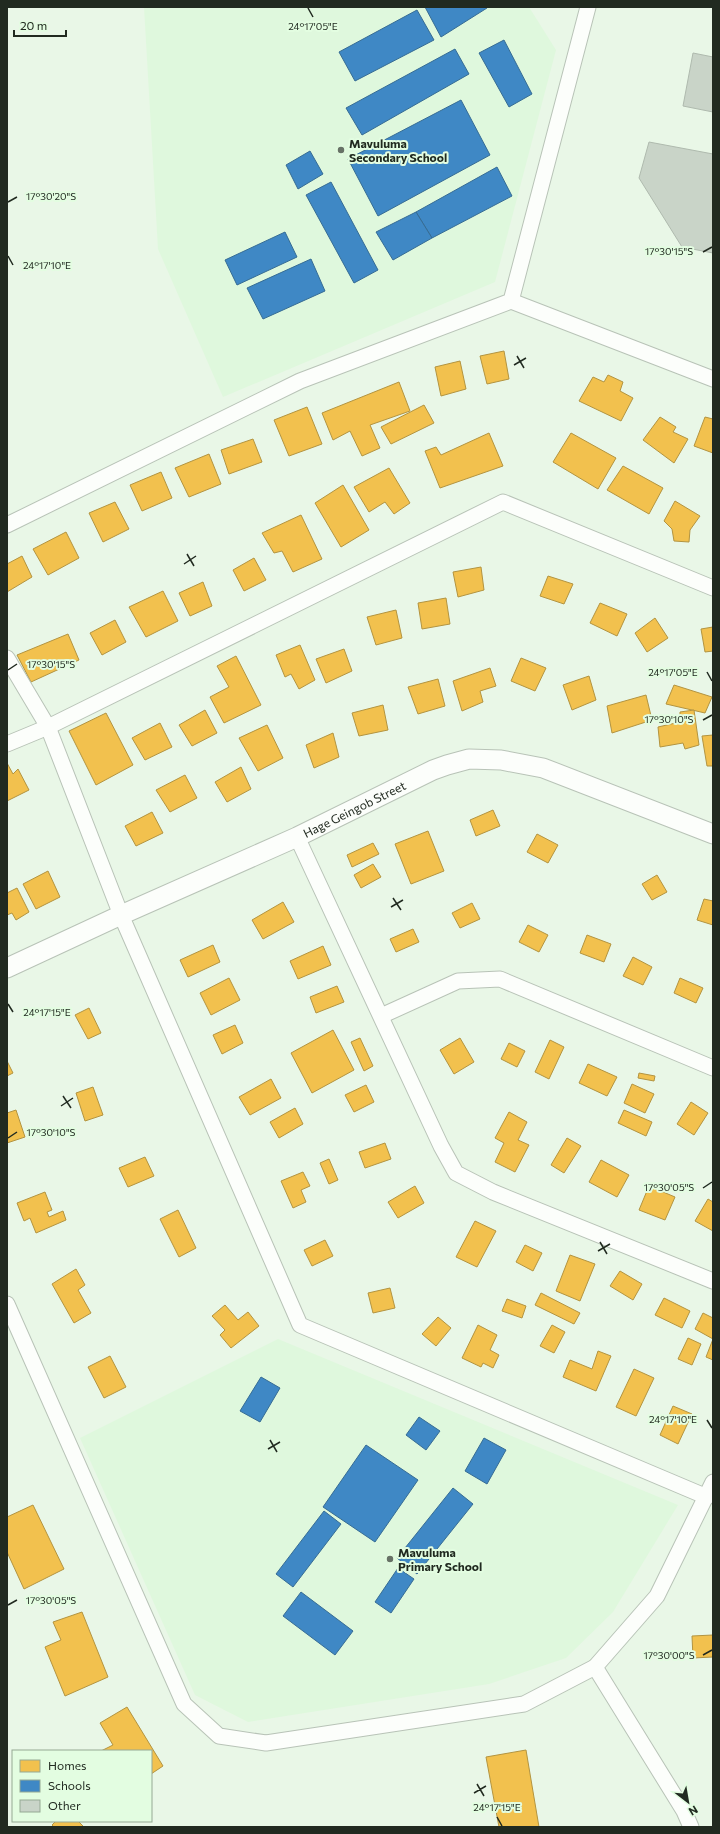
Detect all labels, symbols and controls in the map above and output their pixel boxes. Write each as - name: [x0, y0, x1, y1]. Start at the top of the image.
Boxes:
- scale bar: [14, 12, 66, 38]
- text: 20 m: [20, 18, 47, 32]
- text: 24°17'05"E: [288, 20, 338, 32]
- place label: Mavuluma Secondary School: [349, 136, 447, 164]
- marker: Mavuluma Secondary School: [336, 145, 346, 155]
- text: 17°30'20"S: [26, 190, 76, 202]
- text: 17°30'15"S: [645, 245, 693, 257]
- text: 24°17'10"E: [23, 259, 71, 271]
- text: 17°30'15"S: [27, 658, 75, 670]
- text: 24°17'05"E: [648, 666, 698, 678]
- text: 17°30'10"S: [645, 713, 694, 725]
- street label: Hage Geingob Street: [301, 778, 408, 840]
- text: 24°17'15"E: [23, 1006, 71, 1018]
- text: 17°30'10"S: [27, 1126, 76, 1138]
- text: 17°30'05"S: [644, 1181, 694, 1193]
- text: 24°17'10"E: [649, 1413, 697, 1425]
- place label: Mavuluma Primary School: [398, 1545, 482, 1573]
- marker: Mavuluma Primary School: [385, 1554, 395, 1564]
- text: 17°30'05"S: [26, 1594, 76, 1606]
- text: 17°30'00"S: [643, 1649, 695, 1661]
- legend: [12, 1750, 152, 1822]
- text: Homes: [48, 1758, 86, 1772]
- text: Schools: [48, 1778, 91, 1792]
- north arrow: [668, 1782, 708, 1822]
- text: Other: [48, 1798, 81, 1812]
- text: 24°17'15"E: [473, 1801, 521, 1813]
- text: N: [687, 1803, 700, 1819]

